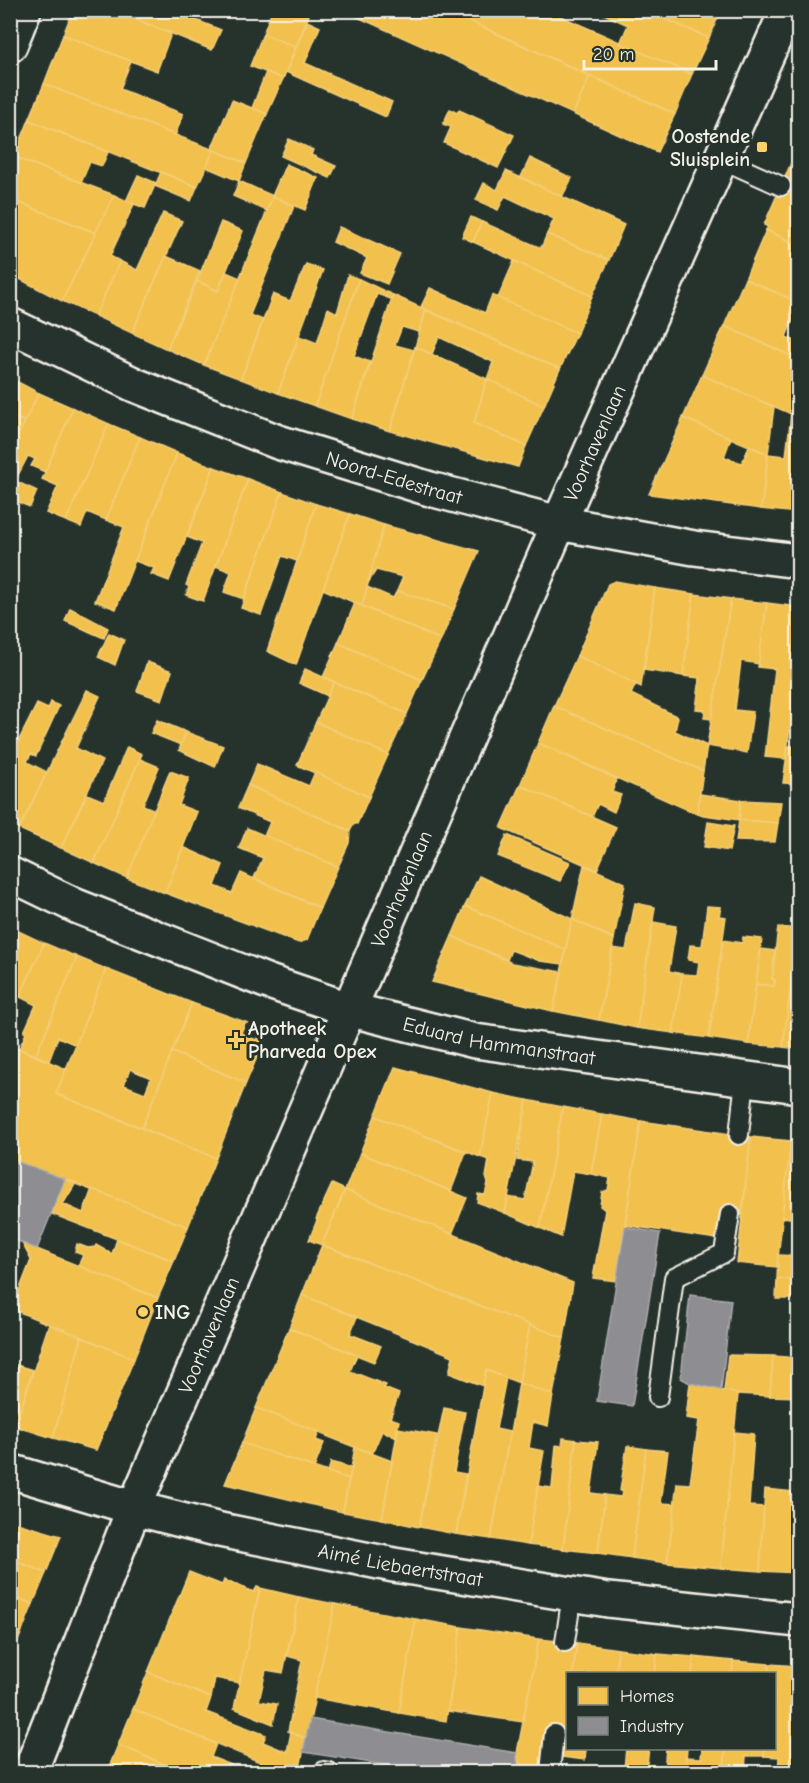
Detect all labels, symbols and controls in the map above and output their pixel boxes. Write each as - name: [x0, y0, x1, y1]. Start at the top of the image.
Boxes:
- scale bar: [584, 33, 716, 71]
- text: 20 m: [593, 44, 634, 65]
- place label: Oostende Sluisplein: [670, 125, 750, 171]
- marker: Oostende Sluisplein: [755, 140, 769, 154]
- street label: Voorhavenlaan: [559, 382, 631, 505]
- street label: Noord-Edestraat: [323, 447, 466, 509]
- street label: Voorhavenlaan: [366, 827, 437, 951]
- street label: Eduard Hammanstraat: [400, 1012, 598, 1070]
- place label: Apotheek Pharveda Opex: [248, 1017, 377, 1063]
- marker: Apotheek Pharveda Opex: [229, 1033, 243, 1047]
- street label: Voorhavenlaan: [174, 1273, 244, 1397]
- place label: ING: [155, 1301, 190, 1324]
- marker: ING: [136, 1305, 150, 1319]
- street label: Aimé Liebaertstraat: [316, 1539, 486, 1592]
- legend: [566, 1672, 776, 1750]
- text: Homes: [620, 1686, 674, 1707]
- text: Industry: [620, 1716, 685, 1737]

